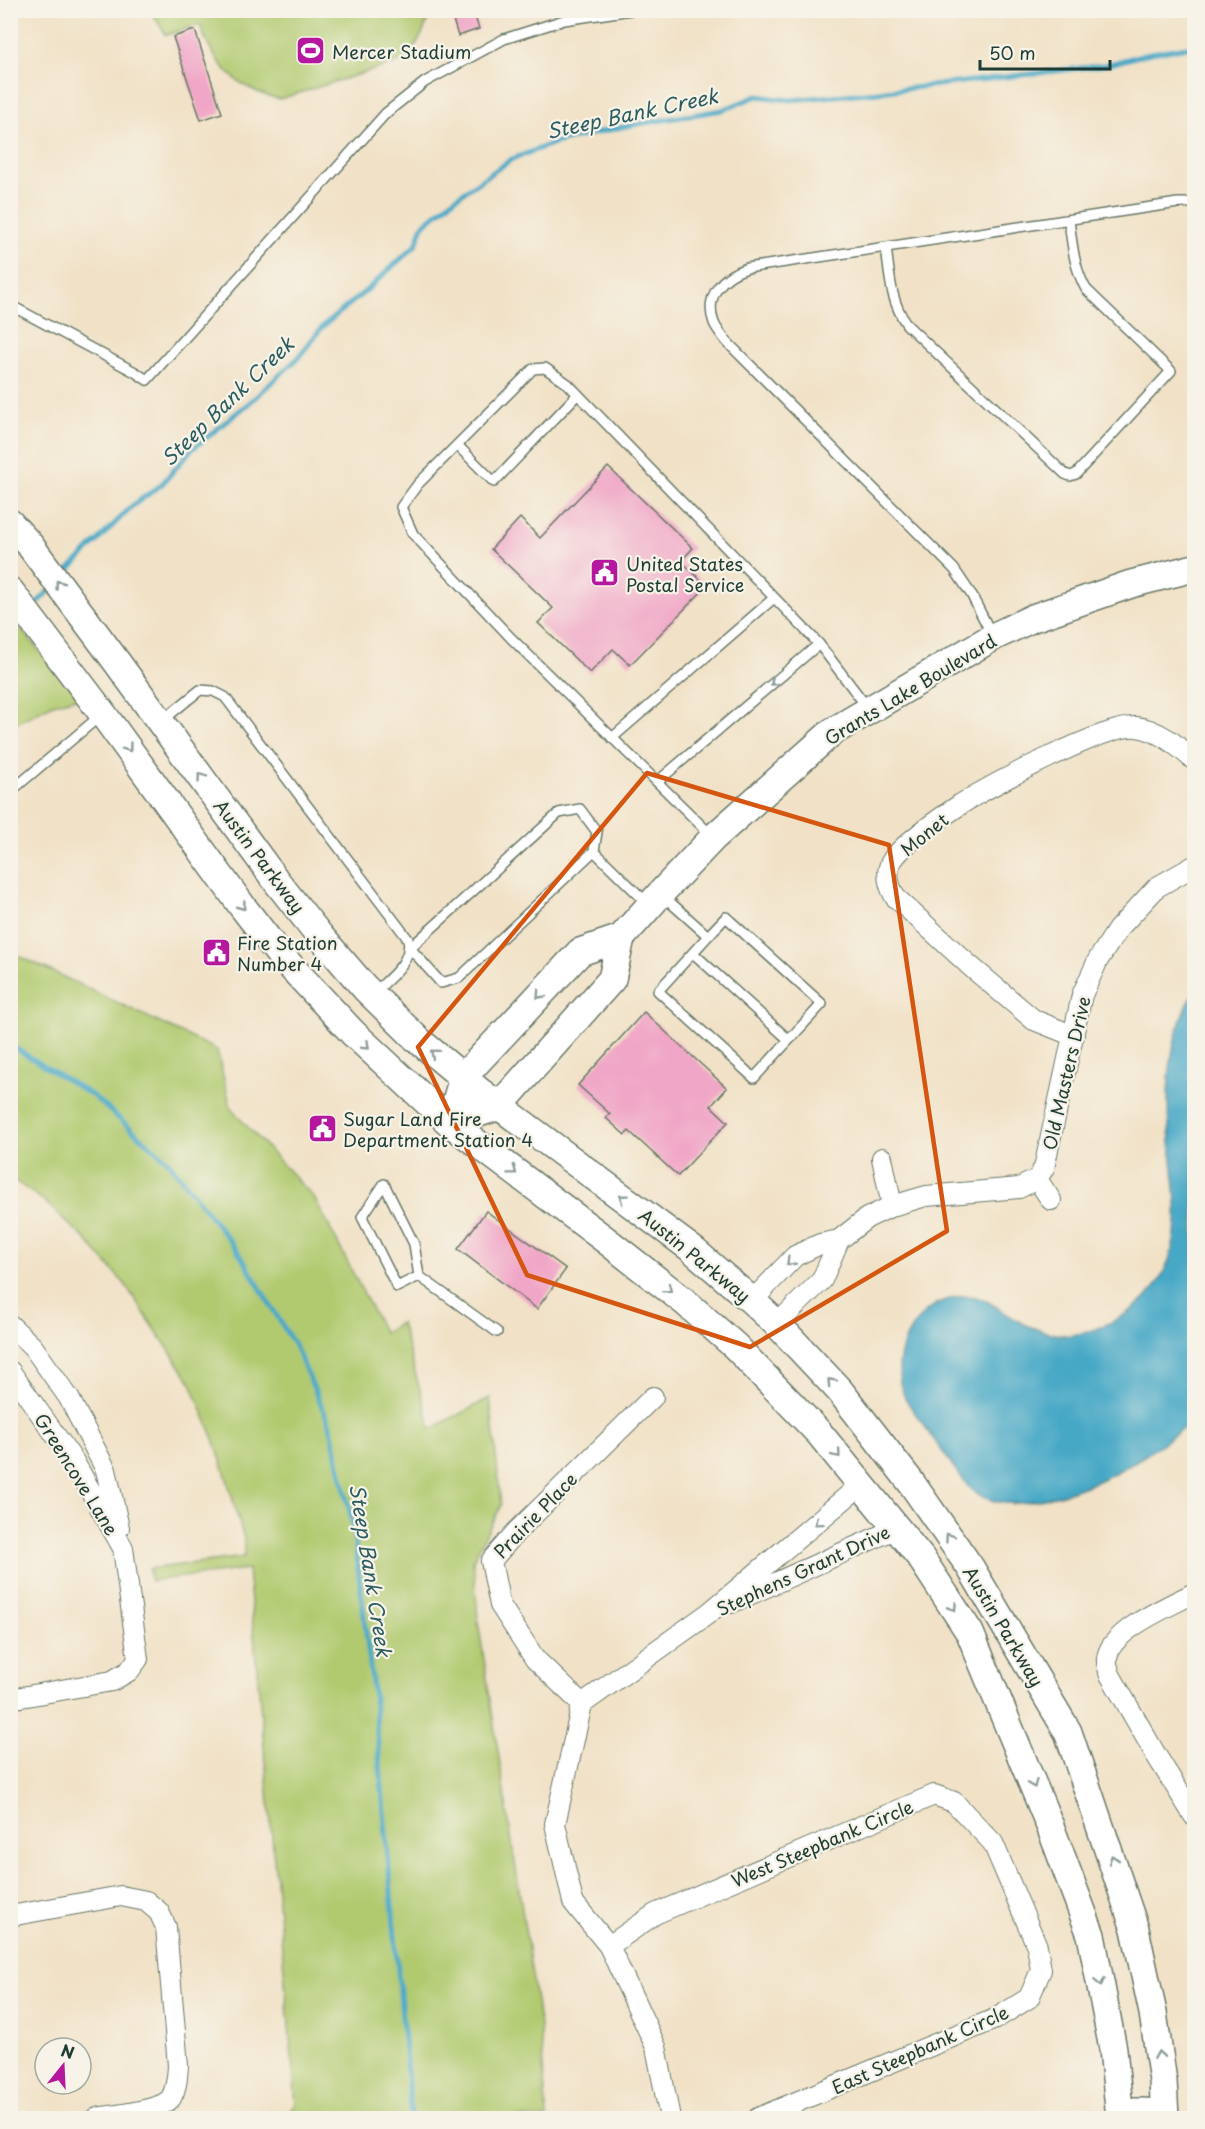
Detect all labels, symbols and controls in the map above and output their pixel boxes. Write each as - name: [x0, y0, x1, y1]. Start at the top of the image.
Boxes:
- scale bar: [980, 33, 1110, 71]
- sports icon: Mercer Stadium: [295, 35, 327, 67]
- place label: Mercer Stadium: [332, 38, 471, 65]
- text: 50 m: [989, 39, 1036, 66]
- water label: Steep Bank Creek: [544, 80, 722, 146]
- water label: Steep Bank Creek: [154, 328, 302, 472]
- place label: United States Postal Service: [626, 550, 744, 598]
- public building icon: United States Postal Service: [589, 557, 621, 589]
- one-way arrow: [55, 580, 66, 591]
- street label: Grants Lake Boulevard: [819, 627, 1001, 751]
- one-way arrow: [770, 675, 781, 686]
- one-way arrow: [121, 741, 132, 752]
- one-way arrow: [197, 772, 208, 783]
- street label: Austin Parkway: [208, 793, 312, 919]
- street label: Monet: [894, 806, 954, 862]
- one-way arrow: [235, 899, 246, 910]
- place label: Fire Station Number 4: [237, 929, 338, 977]
- public building icon: Fire Station Number 4: [200, 936, 232, 968]
- one-way arrow: [537, 988, 548, 999]
- street label: Old Masters Drive: [1035, 993, 1097, 1153]
- one-way arrow: [360, 1039, 370, 1050]
- one-way arrow: [430, 1050, 441, 1061]
- place label: Sugar Land Fire Department Station 4: [343, 1105, 533, 1153]
- public building icon: Sugar Land Fire Department Station 4: [306, 1112, 338, 1144]
- one-way arrow: [506, 1164, 517, 1175]
- one-way arrow: [618, 1194, 629, 1205]
- street label: Austin Parkway: [633, 1201, 757, 1309]
- one-way arrow: [787, 1255, 797, 1266]
- one-way arrow: [661, 1281, 672, 1292]
- one-way arrow: [827, 1378, 838, 1389]
- street label: Greencove Lane: [28, 1408, 126, 1540]
- one-way arrow: [830, 1447, 841, 1458]
- street label: Prairie Place: [487, 1466, 583, 1564]
- water label: Steep Bank Creek: [343, 1482, 400, 1661]
- one-way arrow: [814, 1515, 825, 1526]
- street label: Stephens Grant Drive: [712, 1518, 894, 1622]
- one-way arrow: [945, 1533, 956, 1544]
- street label: Austin Parkway: [957, 1560, 1051, 1692]
- one-way arrow: [945, 1600, 956, 1611]
- one-way arrow: [1026, 1777, 1038, 1788]
- street label: West Steepbank Circle: [727, 1792, 917, 1894]
- one-way arrow: [1107, 1854, 1120, 1865]
- one-way arrow: [1093, 1976, 1106, 1986]
- street label: East Steepbank Circle: [827, 1998, 1013, 2100]
- north arrow: [33, 2036, 93, 2096]
- text: N: [58, 2037, 78, 2064]
- one-way arrow: [1153, 2051, 1165, 2060]

